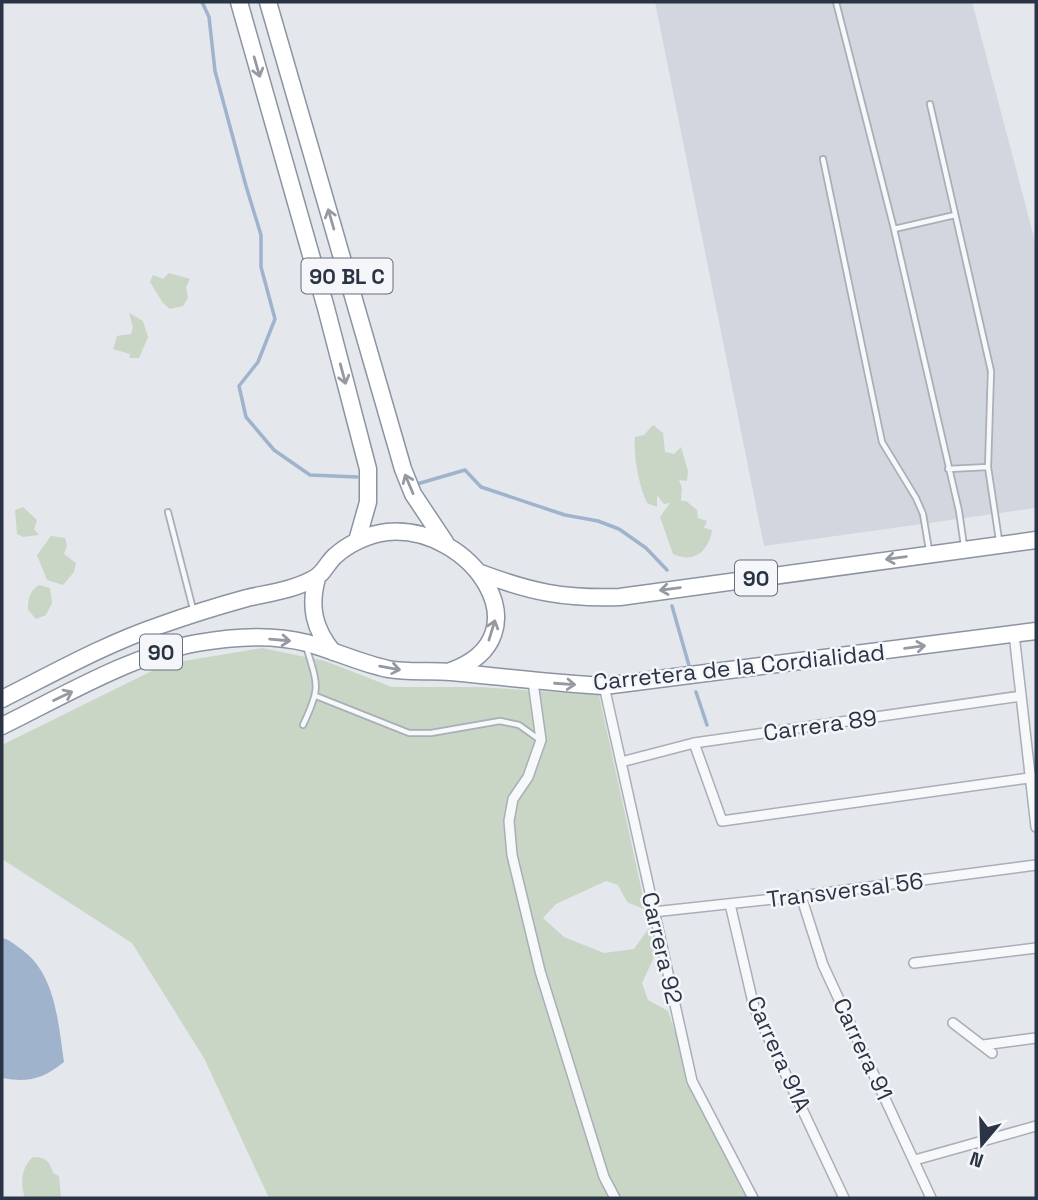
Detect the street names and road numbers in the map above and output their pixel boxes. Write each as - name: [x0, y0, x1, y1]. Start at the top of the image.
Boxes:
- road number: 90 BL C: [302, 258, 392, 294]
- road number: 90: [735, 560, 777, 596]
- road number: 90: [140, 634, 182, 670]
- street label: Carretera de la Cordialidad: [592, 637, 886, 697]
- street label: Carrera 89: [761, 702, 879, 748]
- street label: Transversal 56: [765, 866, 925, 914]
- street label: Carrera 92: [635, 889, 689, 1007]
- street label: Carrera 91A: [740, 991, 818, 1117]
- street label: Carrera 91: [826, 993, 900, 1105]

